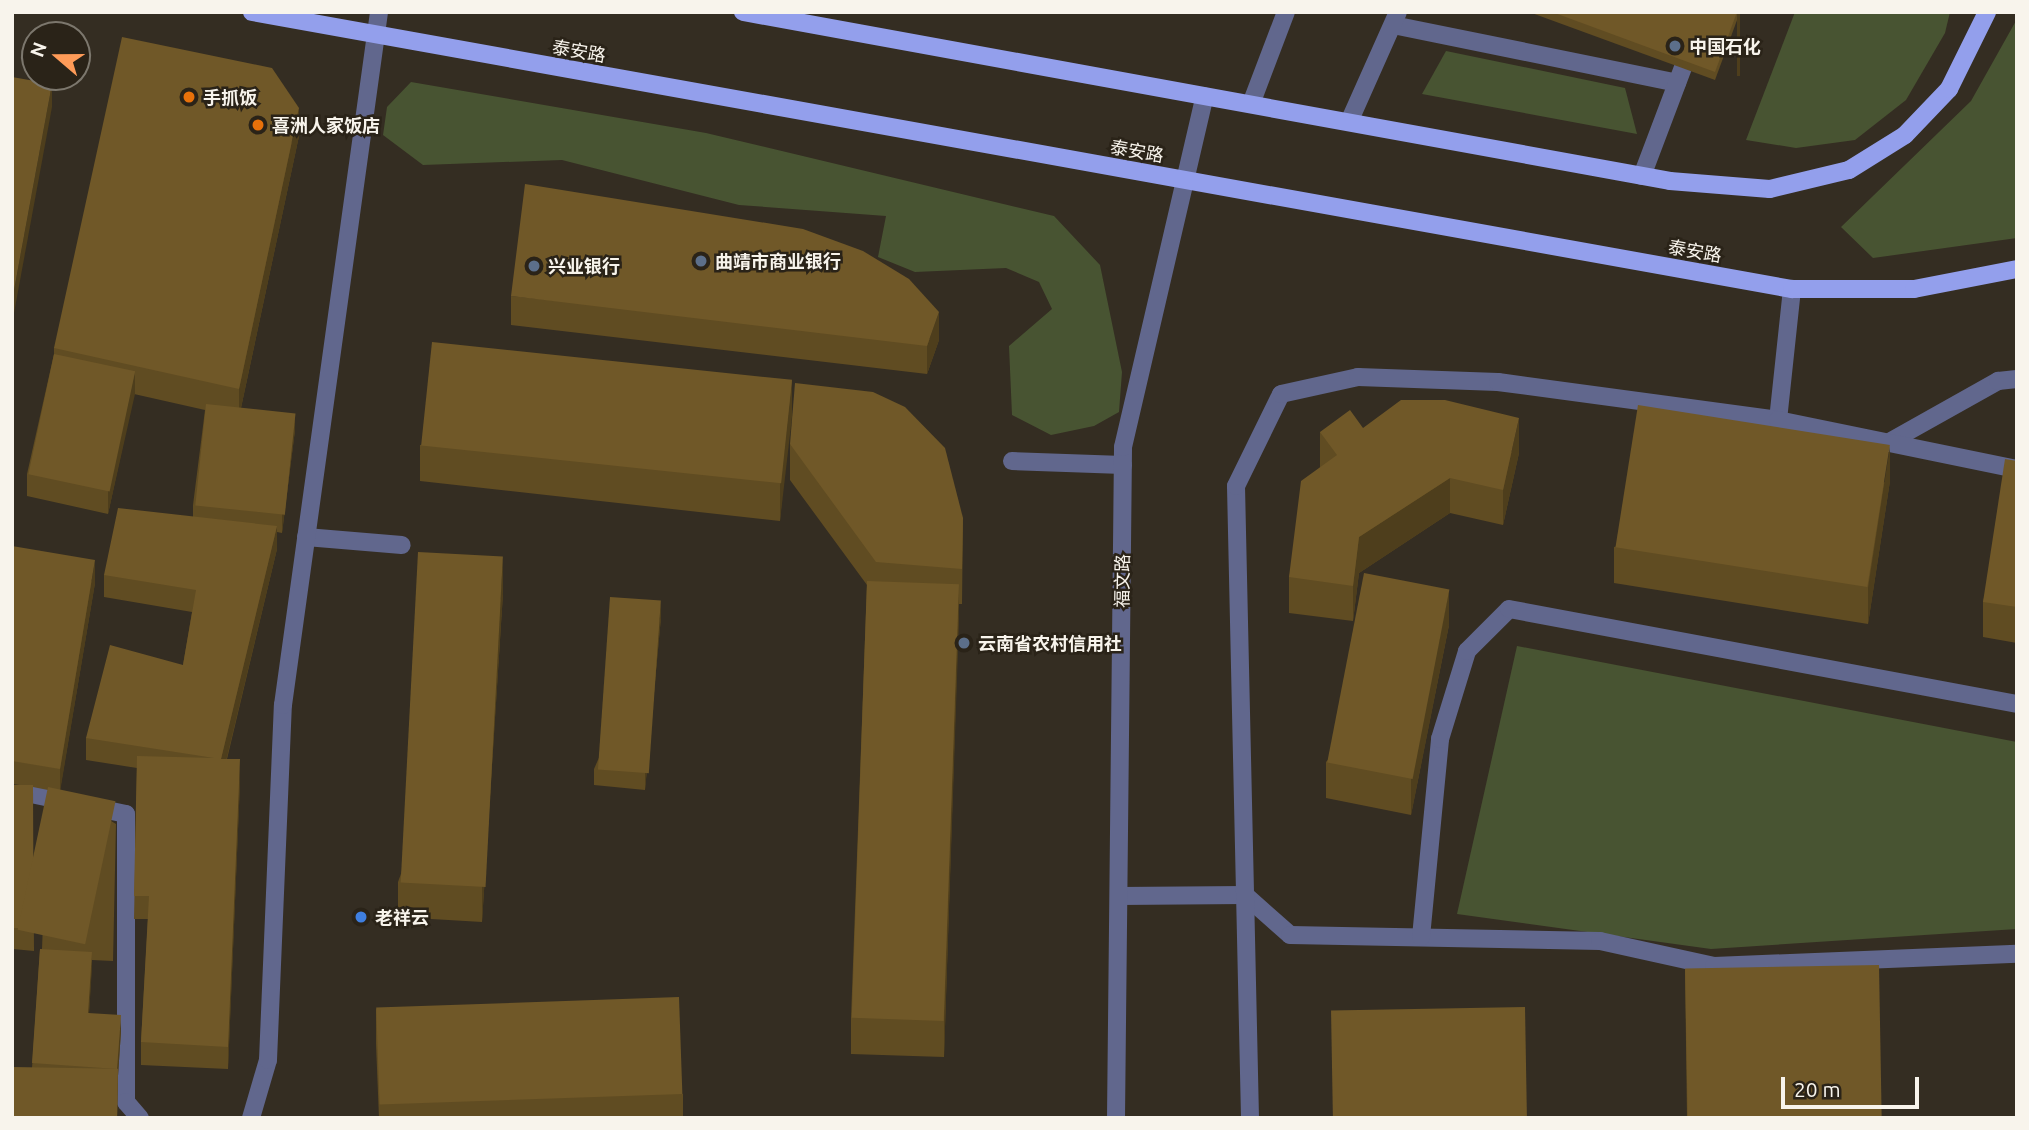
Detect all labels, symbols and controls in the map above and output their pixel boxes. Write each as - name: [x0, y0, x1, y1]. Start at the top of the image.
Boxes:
- north arrow: [21, 21, 91, 91]
- place label: 中国石化: [1689, 35, 1761, 57]
- street label: 泰安路: [551, 36, 607, 66]
- marker: 中国石化: [1667, 38, 1683, 54]
- text: N: [25, 39, 51, 60]
- place label: 手抓饭: [203, 86, 257, 108]
- marker: 手抓饭: [181, 89, 197, 105]
- place label: 喜洲人家饭店: [272, 114, 380, 136]
- marker: 喜洲人家饭店: [250, 117, 266, 133]
- street label: 泰安路: [1109, 136, 1165, 166]
- street label: 泰安路: [1667, 236, 1723, 266]
- place label: 曲靖市商业银行: [715, 250, 841, 272]
- marker: 曲靖市商业银行: [693, 253, 709, 269]
- place label: 兴业银行: [548, 255, 620, 277]
- marker: 兴业银行: [526, 258, 542, 274]
- street label: 福文路: [1111, 554, 1133, 608]
- place label: 云南省农村信用社: [978, 632, 1122, 654]
- marker: 云南省农村信用社: [956, 635, 972, 651]
- place label: 老祥云: [375, 906, 429, 928]
- marker: 老祥云: [353, 909, 369, 925]
- scale bar: [1784, 1064, 1922, 1108]
- text: 20 m: [1794, 1077, 1841, 1101]

